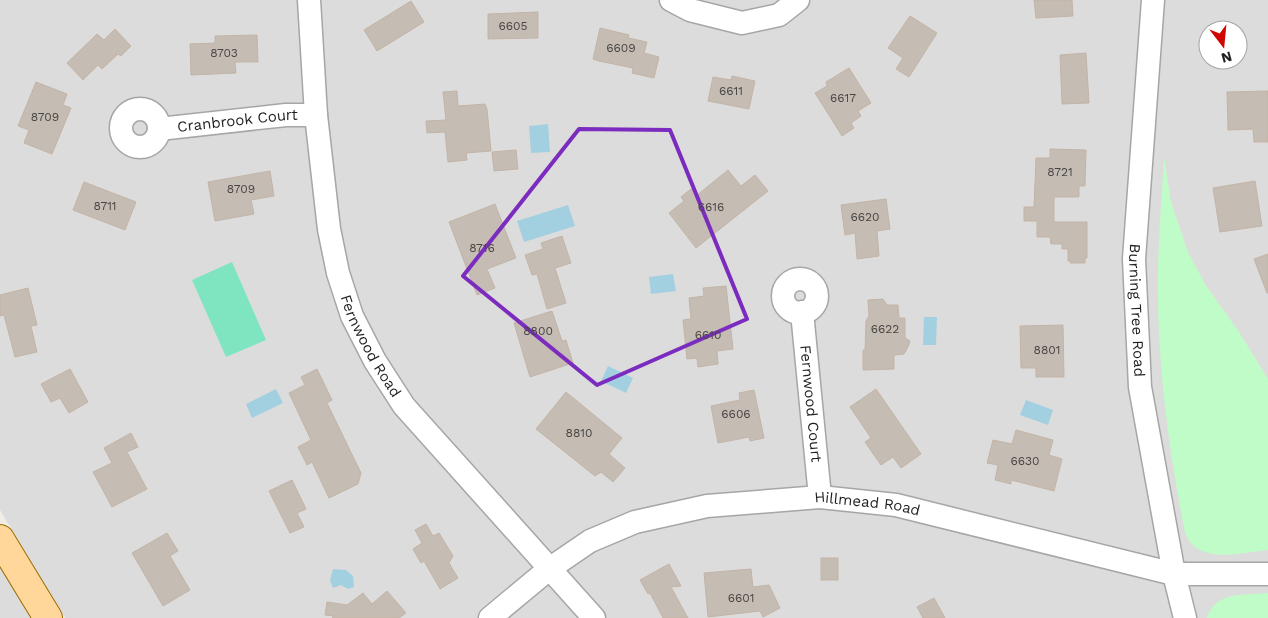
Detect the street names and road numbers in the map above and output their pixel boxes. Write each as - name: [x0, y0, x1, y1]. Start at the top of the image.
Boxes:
- street label: Cranbrook Court: [176, 106, 299, 136]
- street label: Burning Tree Road: [1125, 243, 1149, 377]
- street label: Fernwood Road: [337, 292, 405, 401]
- street label: Fernwood Court: [796, 344, 826, 464]
- street label: Hillmead Road: [814, 488, 922, 520]

